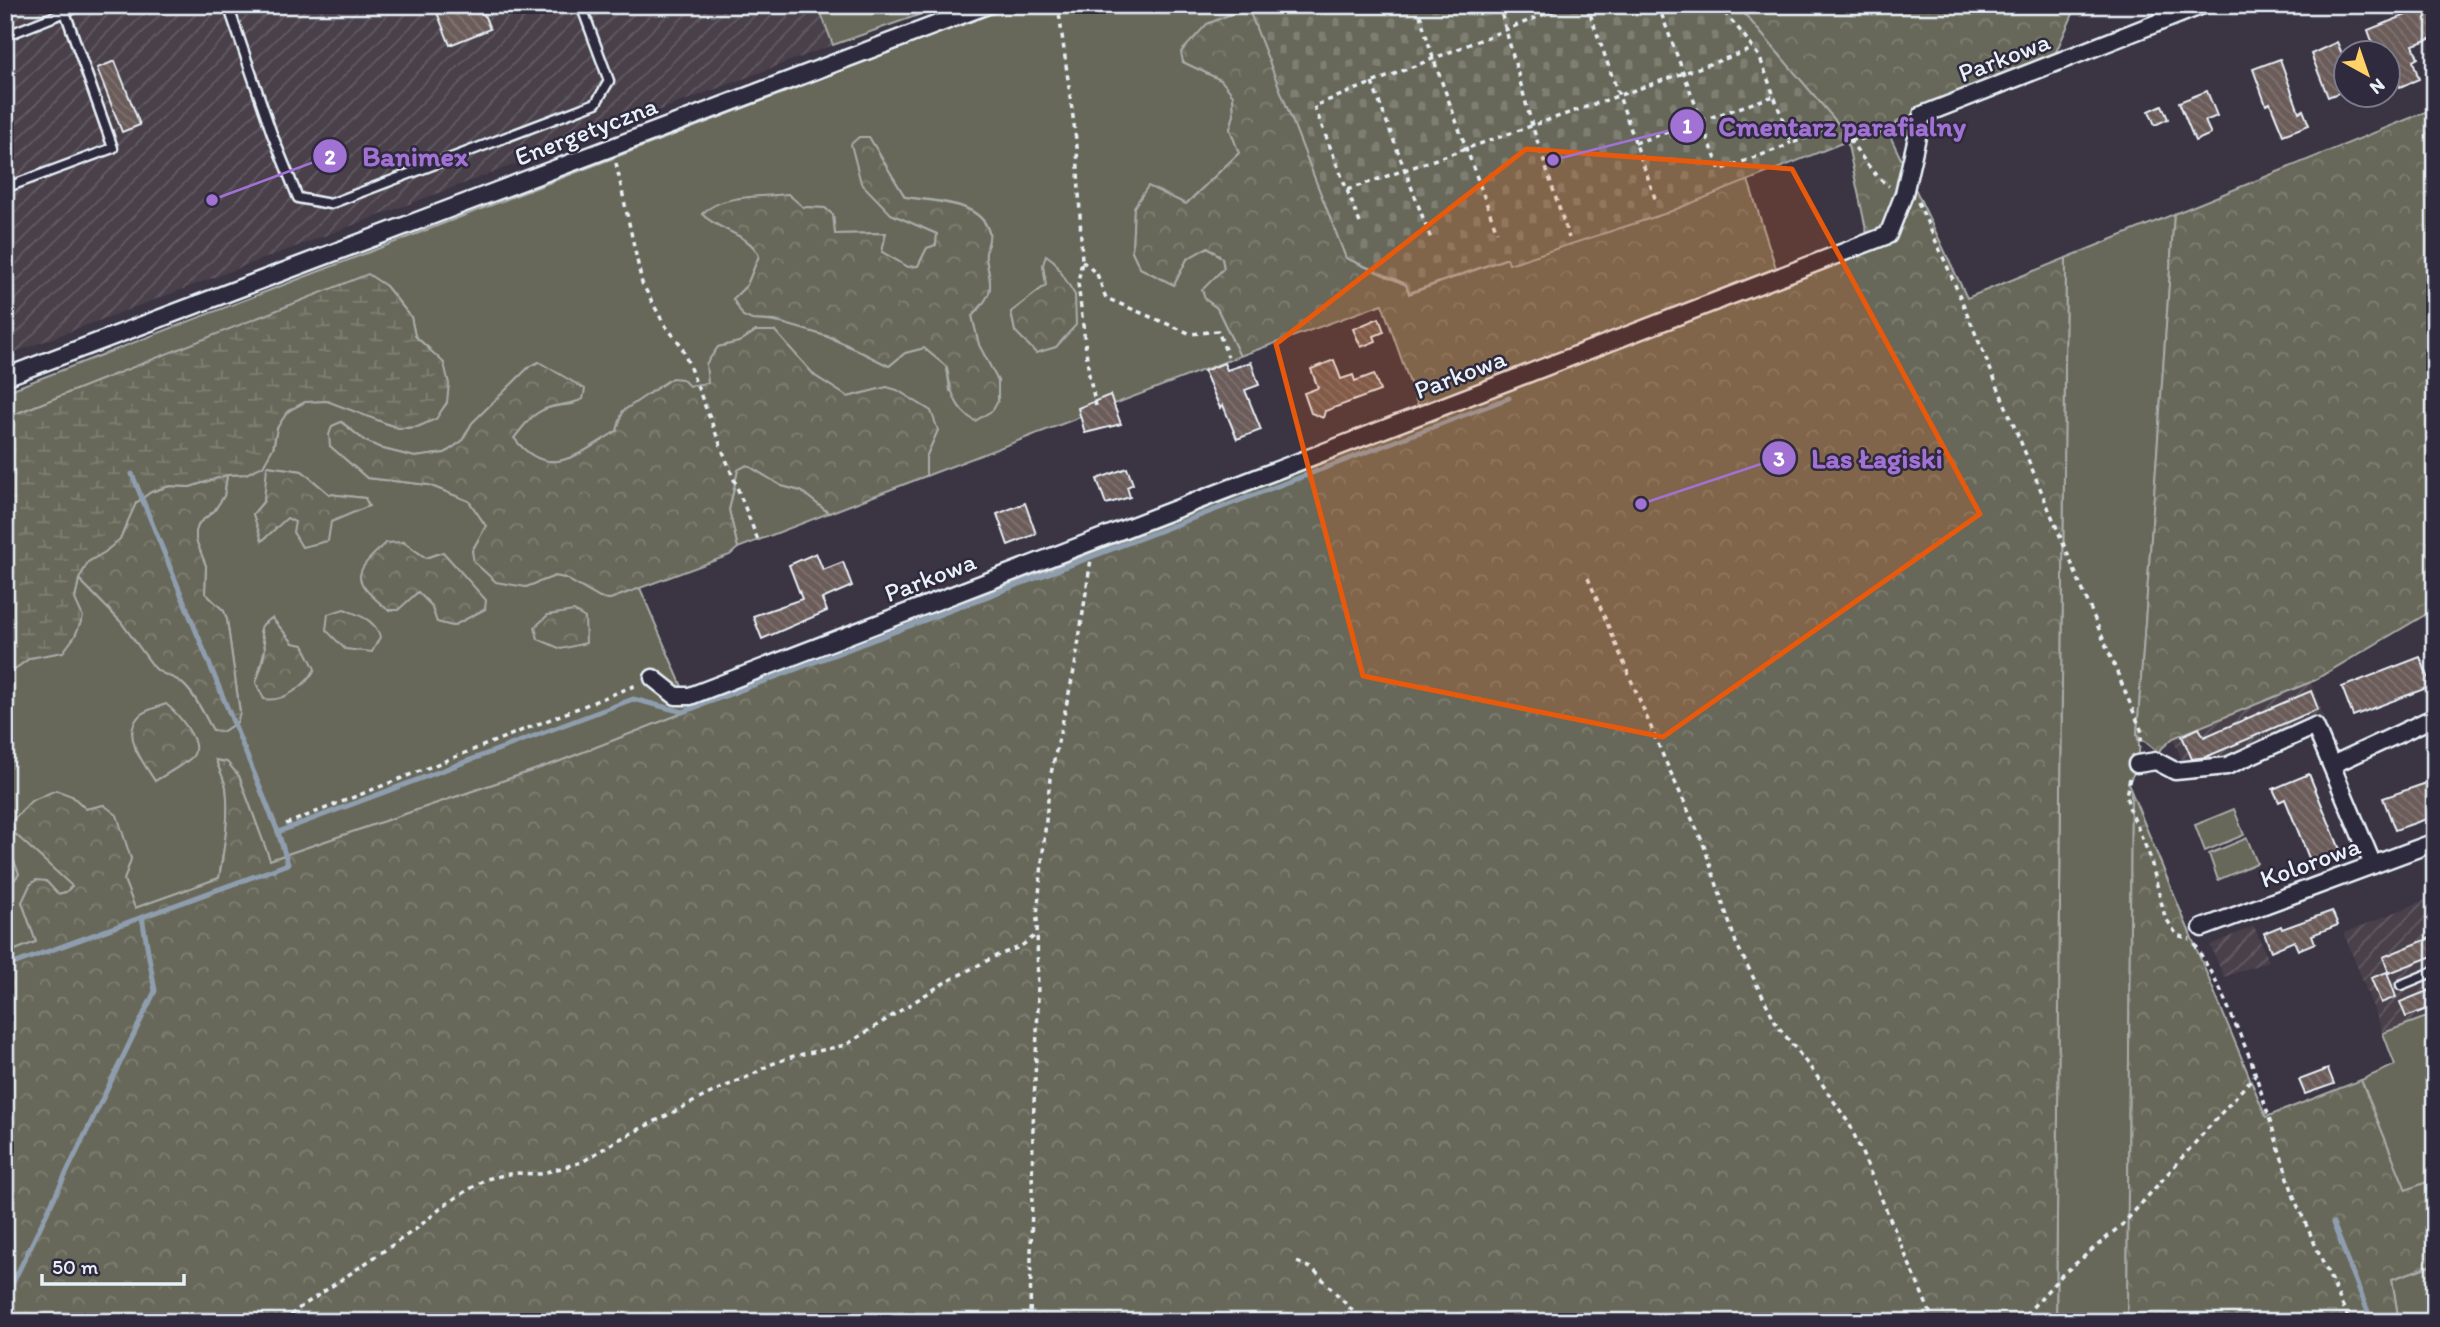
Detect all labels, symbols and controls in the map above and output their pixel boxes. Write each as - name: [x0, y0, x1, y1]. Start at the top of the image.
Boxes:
- street label: Parkowa: [1954, 25, 2055, 89]
- north arrow: [2332, 38, 2402, 108]
- text: N: [2365, 74, 2390, 100]
- street label: Energetyczna: [510, 89, 662, 173]
- callout: Cmentarz parafialny: [1669, 101, 1979, 150]
- text: Cmentarz parafialny: [1718, 109, 1967, 143]
- text: 1: [1682, 113, 1692, 138]
- callout: Banimex: [313, 132, 481, 181]
- text: Banimex: [362, 139, 469, 173]
- text: 2: [324, 144, 336, 169]
- street label: Parkowa: [1410, 342, 1511, 406]
- callout: Las Łagiski: [1761, 434, 1957, 483]
- text: Las Łagiski: [1811, 441, 1943, 475]
- text: 3: [1773, 446, 1785, 471]
- street label: Parkowa: [880, 545, 981, 609]
- street label: Kolorowa: [2255, 829, 2365, 895]
- scale bar: [42, 1243, 184, 1287]
- text: 50 m: [52, 1254, 99, 1279]

